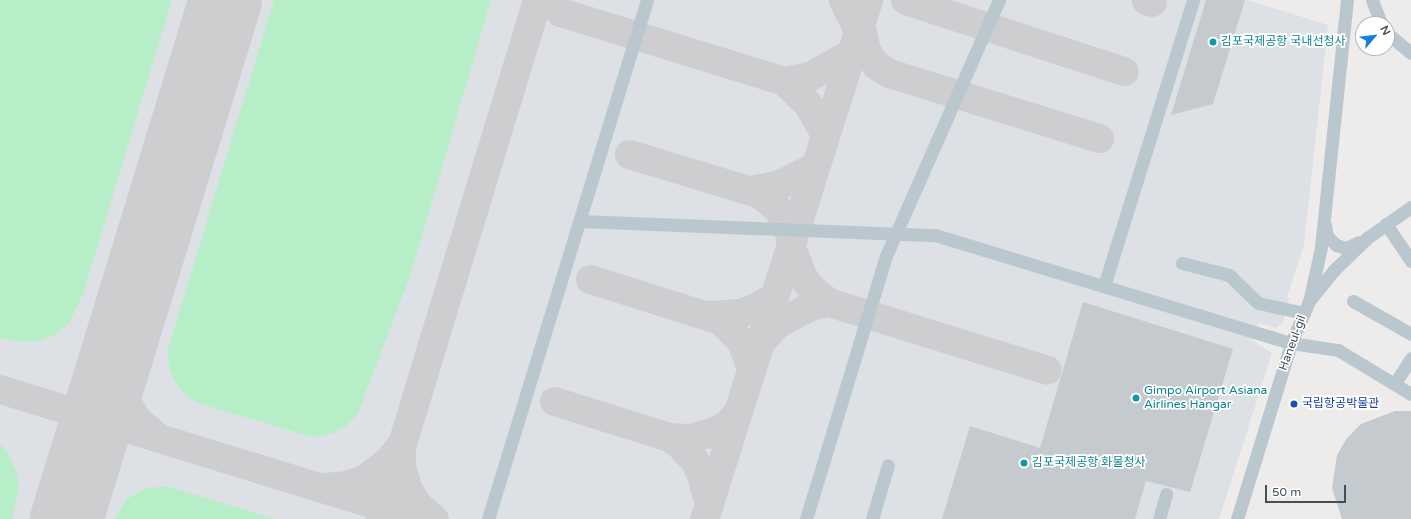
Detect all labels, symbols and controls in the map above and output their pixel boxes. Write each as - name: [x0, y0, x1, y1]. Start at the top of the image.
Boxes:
- north arrow: [1355, 16, 1395, 56]
- text: N: [1377, 24, 1393, 38]
- place label: 김포국제공항 국내선청사: [1221, 35, 1346, 49]
- marker: 김포국제공항 국내선청사: [1208, 37, 1218, 47]
- street label: Haneul-gil: [1276, 313, 1310, 373]
- place label: Gimpo Airport Asiana Airlines Hangar: [1144, 384, 1267, 412]
- marker: Gimpo Airport Asiana Airlines Hangar: [1131, 393, 1141, 403]
- place label: 국립항공박물관: [1302, 397, 1379, 411]
- marker: 국립항공박물관: [1289, 399, 1299, 409]
- place label: 김포국제공항 화물청사: [1032, 456, 1146, 470]
- marker: 김포국제공항 화물청사: [1019, 458, 1029, 468]
- scale bar: [1267, 477, 1348, 503]
- text: 50 m: [1272, 485, 1301, 499]

